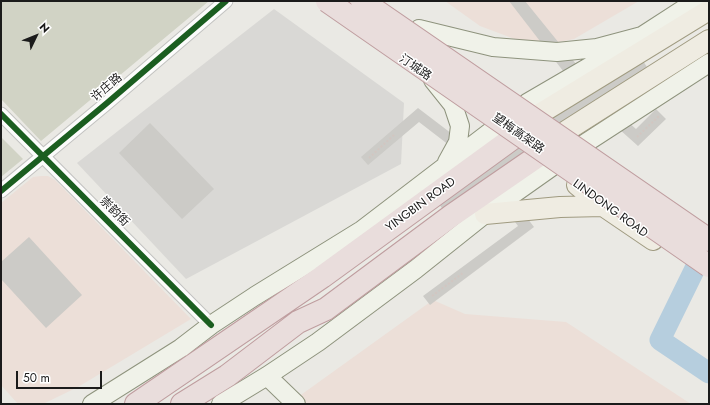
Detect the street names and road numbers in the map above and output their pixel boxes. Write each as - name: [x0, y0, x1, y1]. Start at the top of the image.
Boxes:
- street label: 汀城路: [396, 52, 434, 84]
- street label: 许庄路: [89, 71, 125, 105]
- street label: 望梅高架路: [489, 111, 547, 157]
- street label: YINGBIN ROAD: [383, 175, 459, 235]
- street label: LINDONG ROAD: [570, 177, 650, 241]
- street label: 崇韵街: [96, 194, 132, 230]

